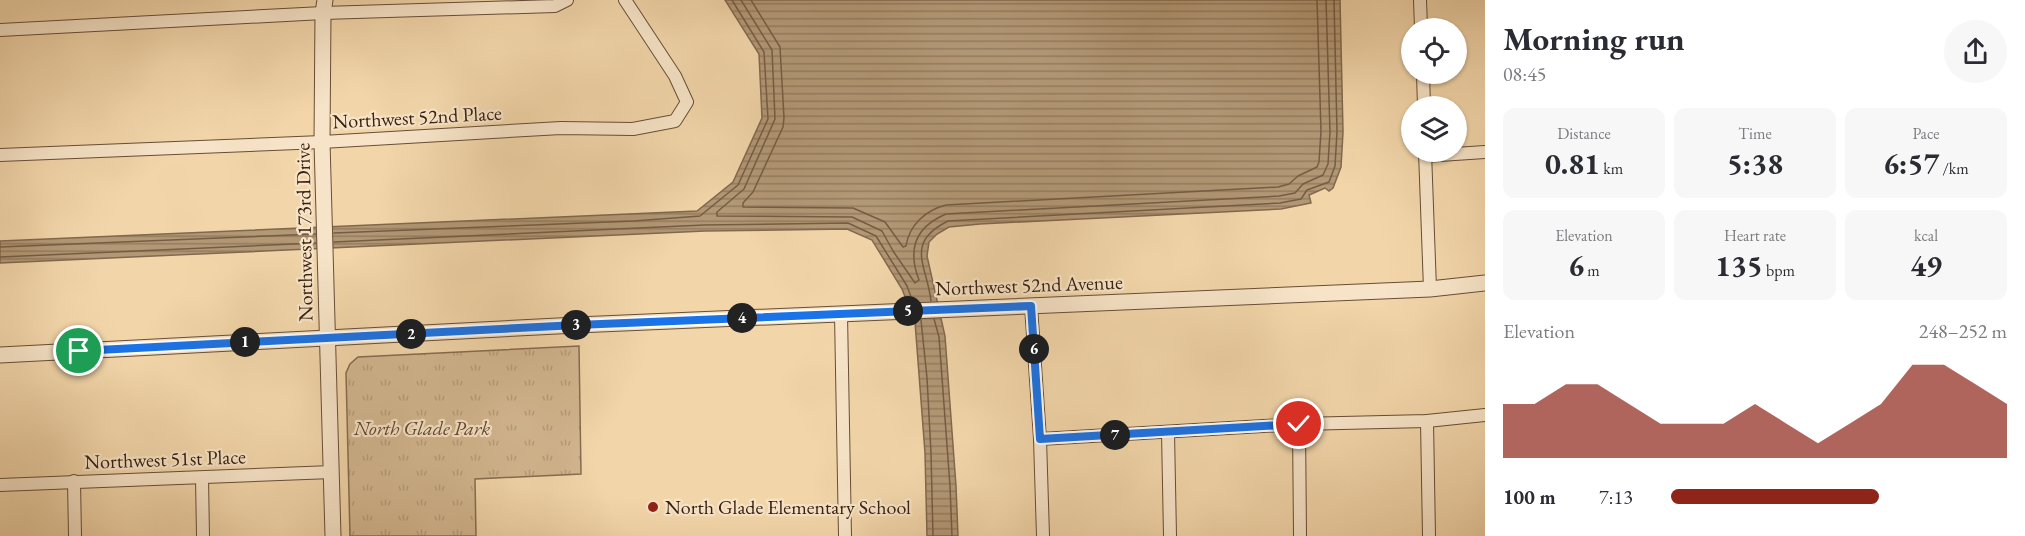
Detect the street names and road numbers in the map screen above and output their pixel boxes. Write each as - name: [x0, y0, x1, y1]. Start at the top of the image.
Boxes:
- street label: Northwest 52nd Place: [332, 100, 503, 134]
- street label: Northwest 173rd Drive: [289, 142, 319, 321]
- street label: Northwest 52nd Avenue: [935, 269, 1123, 301]
- street label: Northwest 51st Place: [84, 443, 246, 475]

